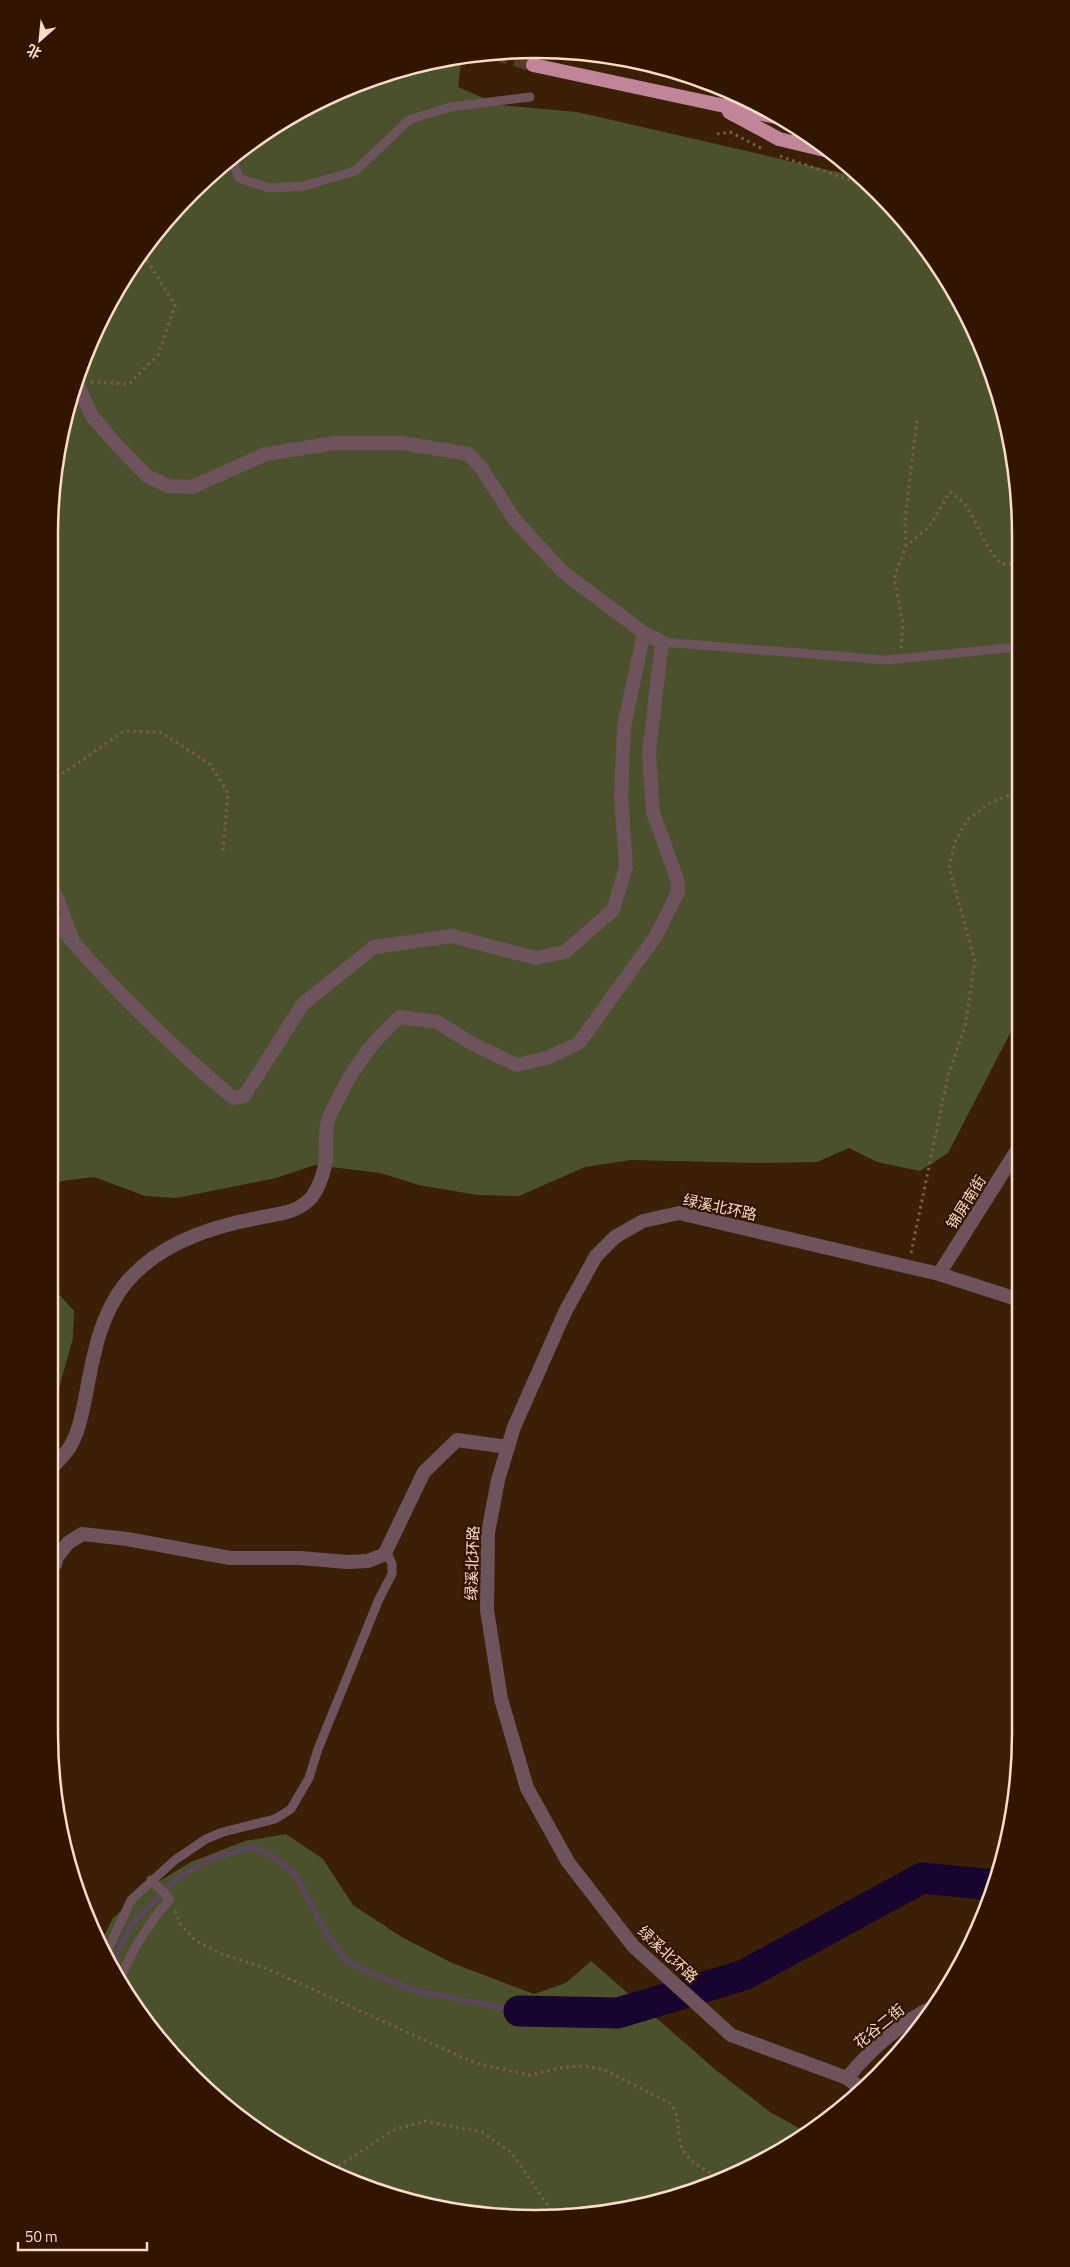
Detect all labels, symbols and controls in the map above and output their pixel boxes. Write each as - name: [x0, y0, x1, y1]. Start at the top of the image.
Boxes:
- north arrow: [15, 15, 65, 65]
- text: 北: [23, 39, 45, 65]
- street label: 锦屏南街: [940, 1170, 992, 1234]
- street label: 绿溪北环路: [681, 1188, 759, 1226]
- street label: 绿溪北环路: [459, 1525, 485, 1601]
- street label: 绿溪北环路: [633, 1920, 703, 1988]
- street label: 花谷二街: [848, 1998, 910, 2054]
- scale bar: [18, 2220, 146, 2252]
- text: 50 m: [25, 2225, 58, 2248]

